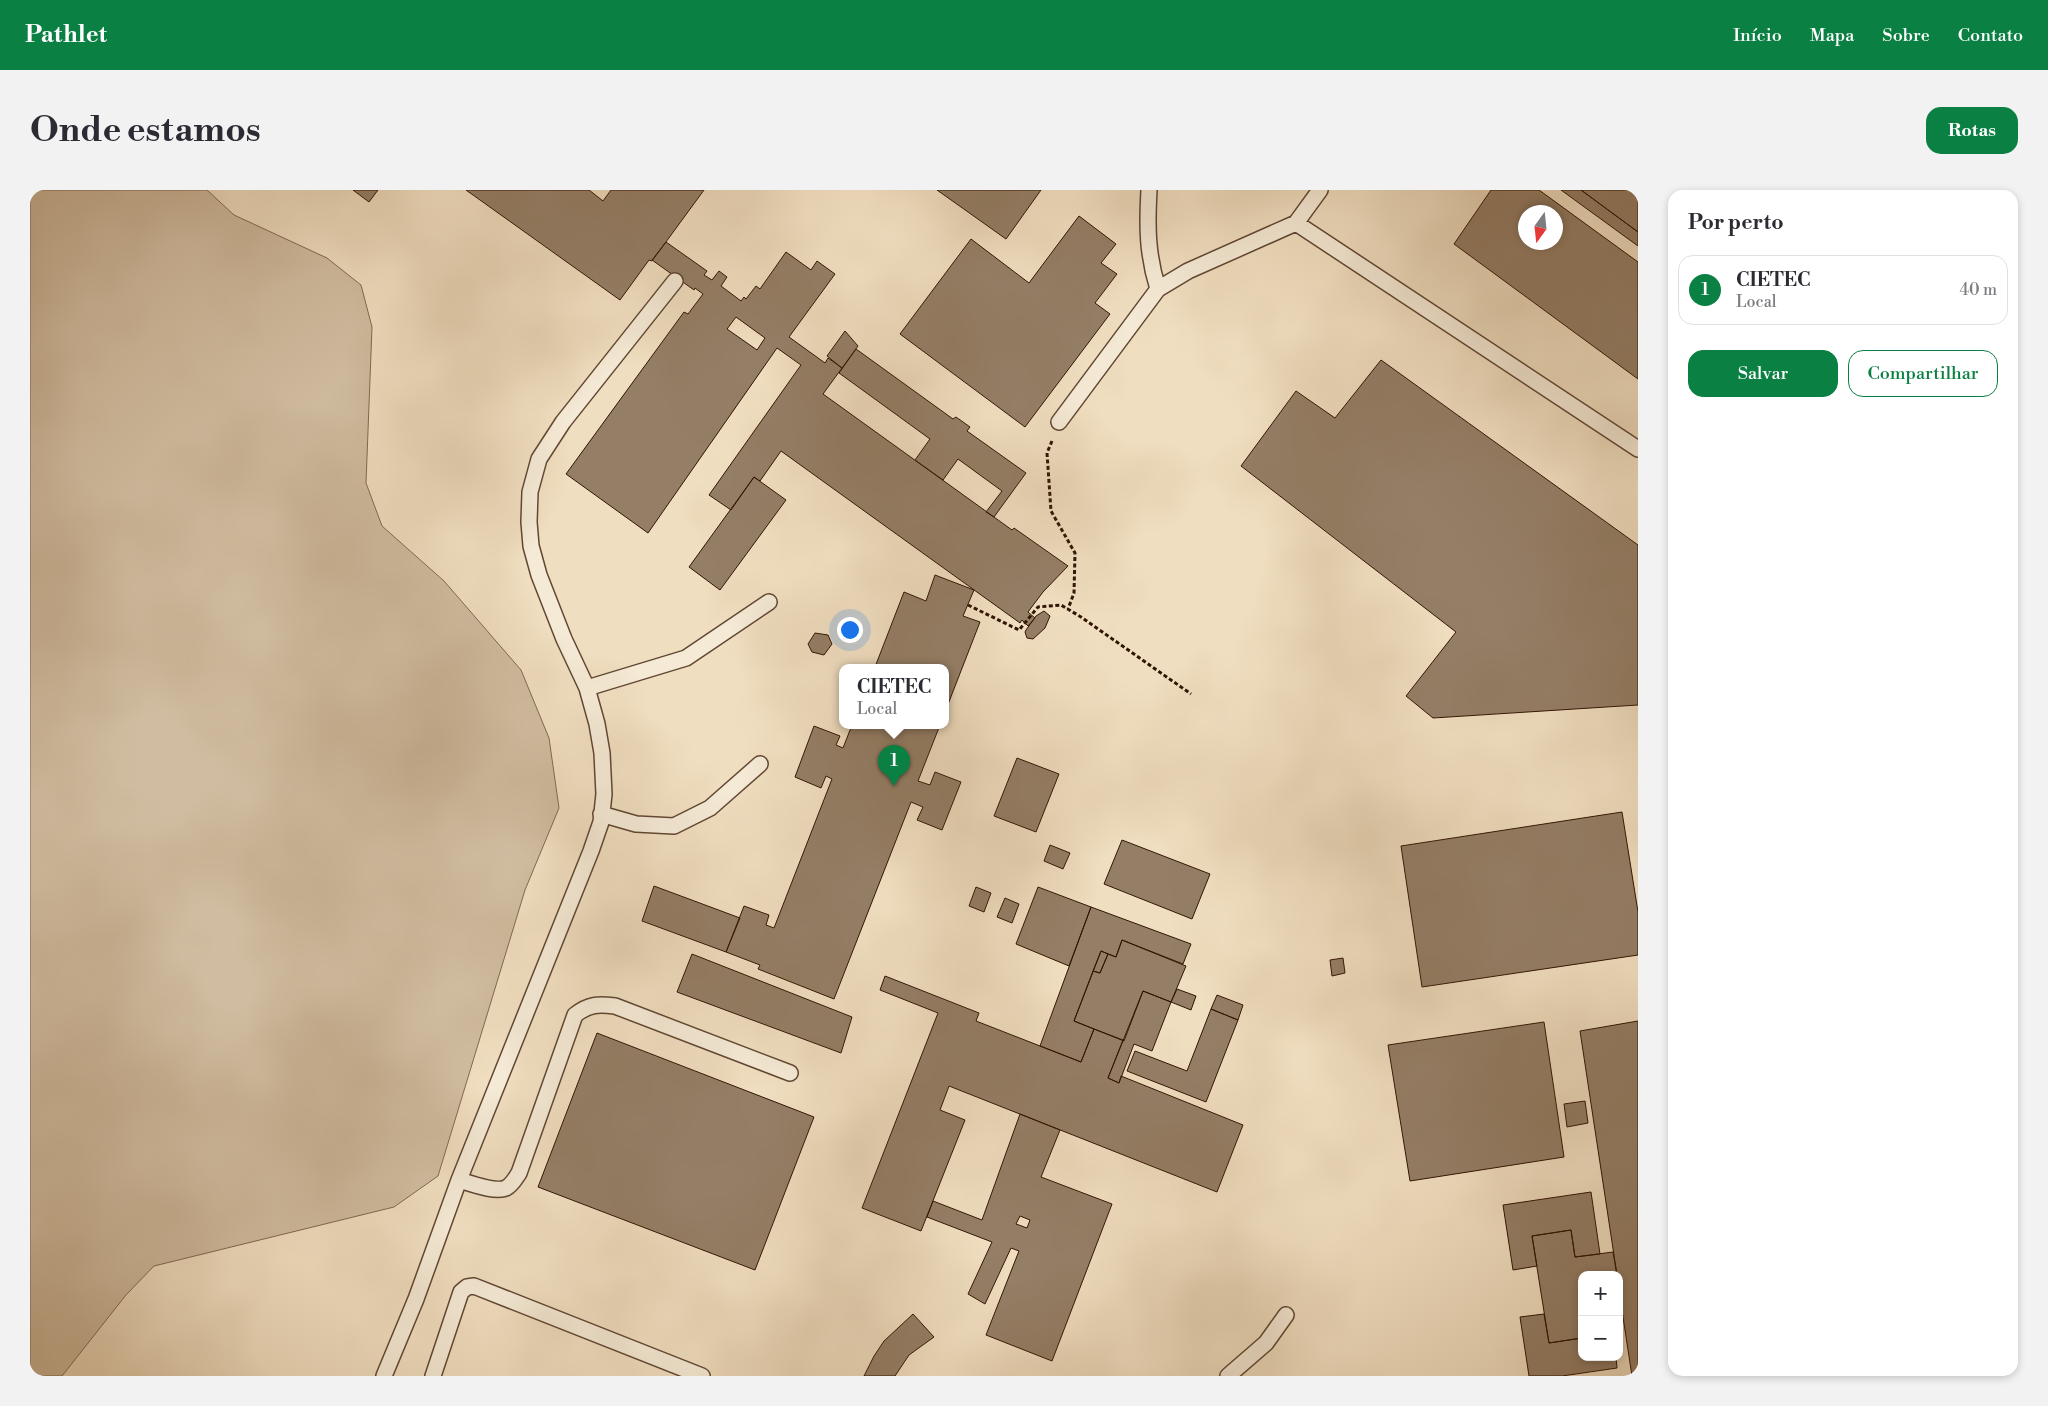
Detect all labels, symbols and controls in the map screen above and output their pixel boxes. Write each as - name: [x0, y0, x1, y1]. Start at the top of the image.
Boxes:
- text: Pathlet: [25, 20, 107, 50]
- text: Início: [1733, 24, 1782, 47]
- text: Mapa: [1810, 24, 1854, 47]
- text: Sobre: [1882, 24, 1930, 47]
- text: Contato: [1958, 24, 2023, 47]
- button: Rotas: [1926, 107, 2018, 154]
- text: Onde estamos: [30, 109, 261, 152]
- north arrow: [1518, 205, 1563, 250]
- text: Por perto: [1688, 210, 1784, 236]
- text: CIETEC: [1736, 268, 1811, 292]
- text: 1: [1701, 280, 1709, 300]
- text: 40 m: [1960, 280, 1997, 300]
- text: Local: [1736, 292, 1777, 312]
- button: Salvar: [1688, 350, 1838, 397]
- button: Compartilhar: [1848, 350, 1998, 397]
- your location: [837, 617, 863, 643]
- popup: [839, 664, 949, 729]
- text: CIETEC: [857, 675, 931, 699]
- text: Local: [857, 699, 897, 719]
- pin: 1: [878, 745, 910, 786]
- map controls: [1578, 1271, 1623, 1361]
- button: +: [1578, 1271, 1623, 1316]
- button: −: [1578, 1316, 1623, 1361]

